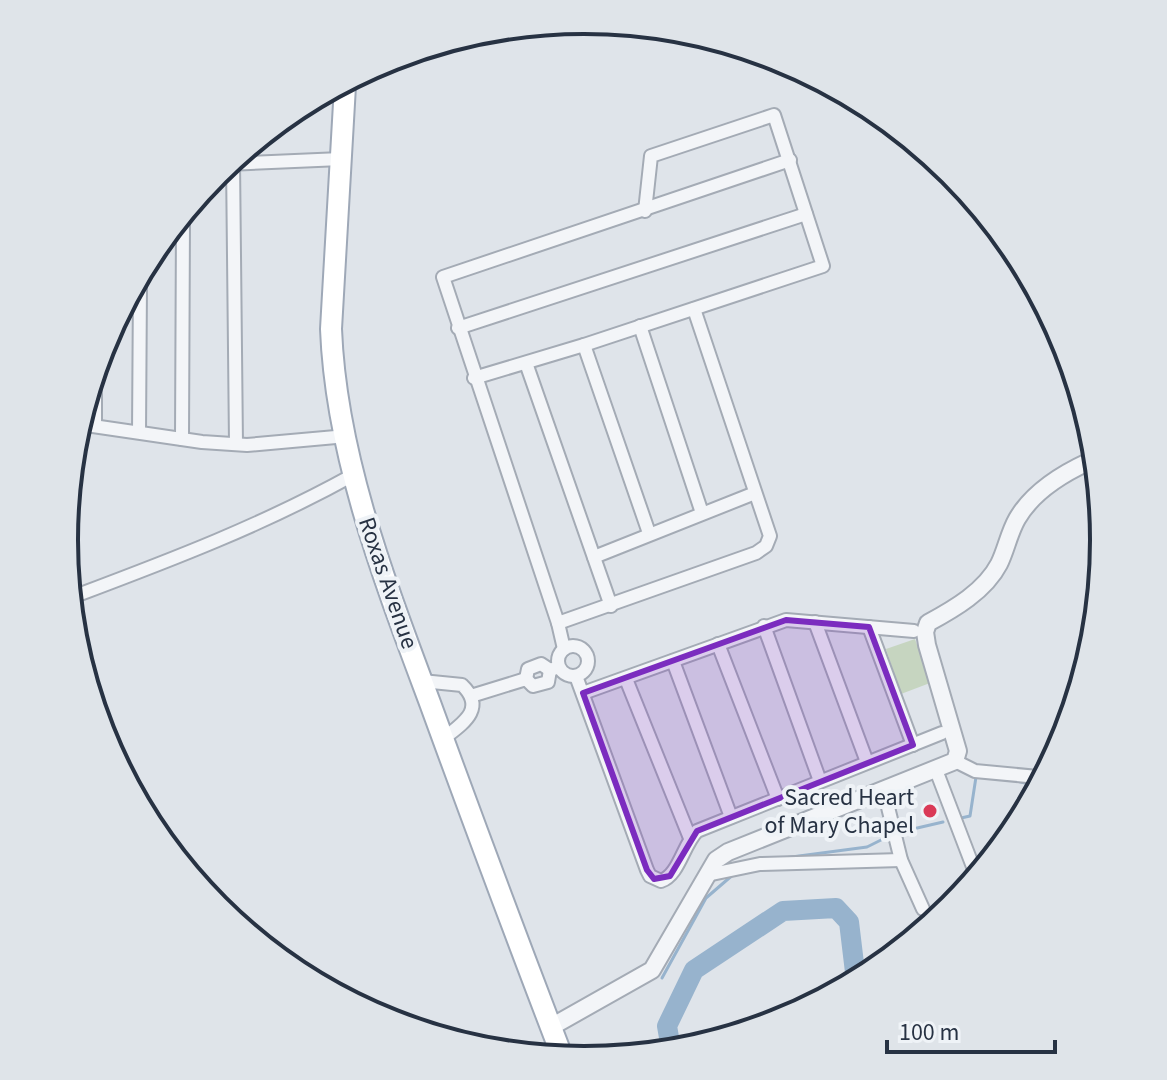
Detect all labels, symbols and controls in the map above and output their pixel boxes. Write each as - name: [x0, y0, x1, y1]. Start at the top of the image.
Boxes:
- street label: Roxas Avenue: [349, 512, 427, 654]
- place label: Sacred Heart of Mary Chapel: [765, 780, 914, 843]
- marker: Sacred Heart of Mary Chapel: [921, 802, 939, 820]
- scale bar: [887, 1004, 1055, 1054]
- text: 100 m: [899, 1015, 959, 1050]

